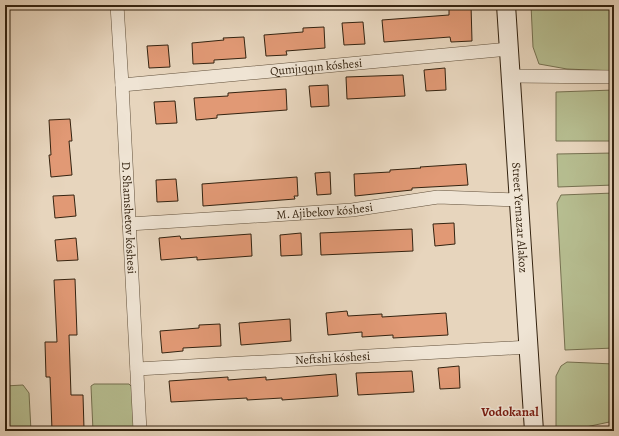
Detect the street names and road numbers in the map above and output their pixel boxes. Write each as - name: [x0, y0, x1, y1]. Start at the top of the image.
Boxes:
- street label: Qumjıqqın kóshesi: [269, 55, 363, 79]
- street label: D. Shamshetov kóshesi: [118, 161, 140, 274]
- street label: Street Yernazar Alakoz: [508, 162, 532, 273]
- street label: M. Ajibekov kóshesi: [276, 199, 374, 223]
- street label: Neftshi kóshesi: [295, 348, 371, 368]

